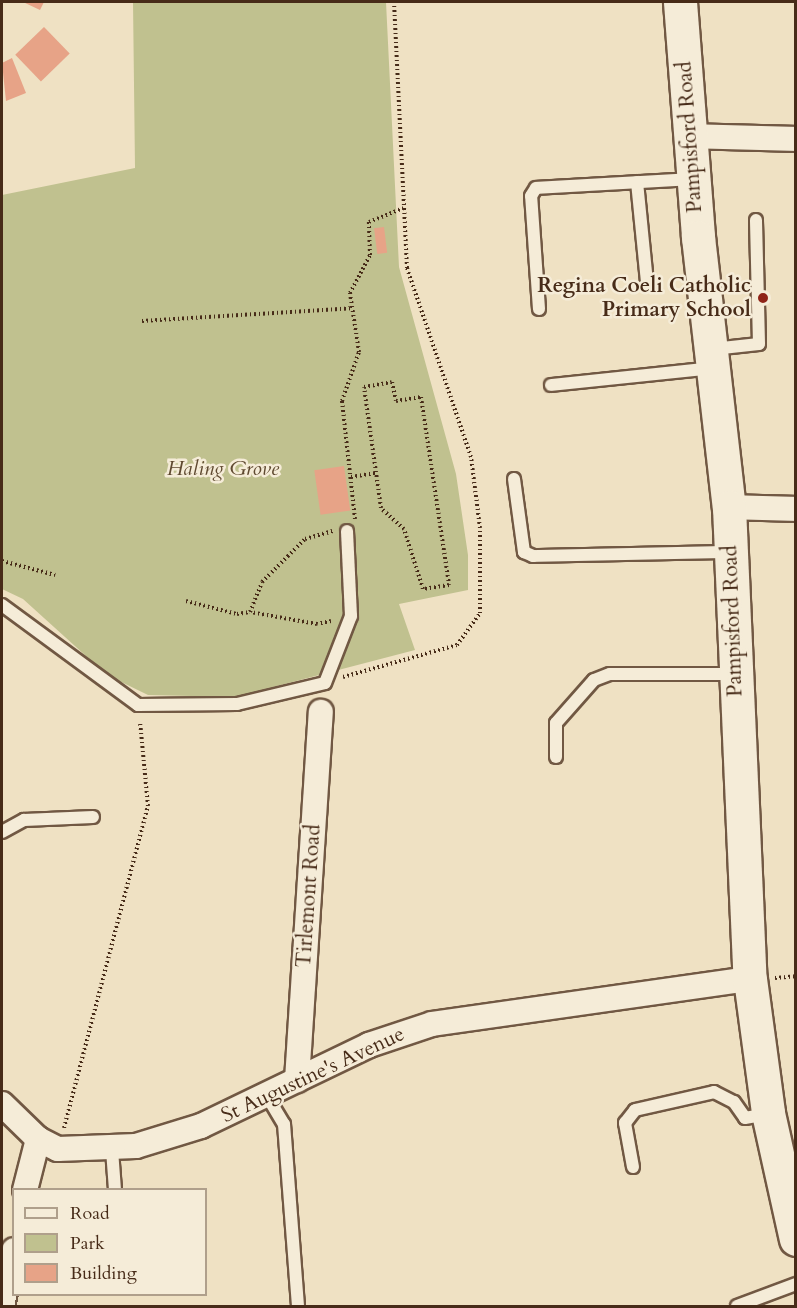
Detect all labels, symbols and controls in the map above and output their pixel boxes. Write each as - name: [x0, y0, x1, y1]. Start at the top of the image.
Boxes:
- street label: Pampisford Road: [672, 60, 708, 214]
- place label: Regina Coeli Catholic Primary School: [537, 273, 751, 323]
- marker: Regina Coeli Catholic Primary School: [756, 291, 770, 305]
- park label: Haling Grove: [167, 456, 279, 482]
- street label: Pampisford Road: [718, 545, 748, 697]
- street label: Tirlemont Road: [291, 824, 327, 968]
- street label: St Augustine's Avenue: [217, 1022, 409, 1128]
- legend: [12, 1188, 207, 1296]
- text: Road: [70, 1201, 110, 1226]
- text: Park: [70, 1231, 105, 1256]
- text: Building: [70, 1261, 137, 1286]

